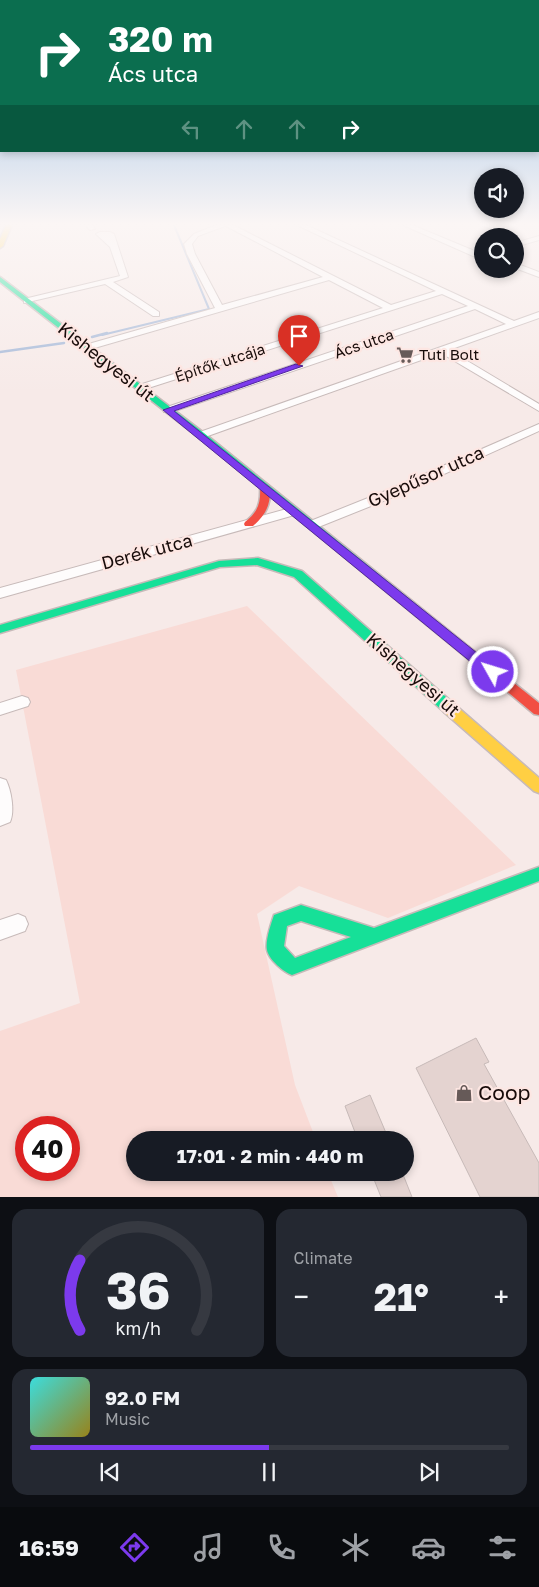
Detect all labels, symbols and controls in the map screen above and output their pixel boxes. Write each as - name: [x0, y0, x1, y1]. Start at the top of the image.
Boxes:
- text: 320 m: [108, 18, 213, 60]
- icon: right: [25, 20, 90, 85]
- text: Ács utca: [108, 60, 198, 87]
- icon: left: [177, 115, 205, 143]
- icon: ahead: [230, 115, 258, 143]
- icon: ahead: [283, 115, 311, 143]
- icon: right: [336, 115, 364, 143]
- map controls: [474, 168, 524, 278]
- button: sound: [474, 168, 524, 218]
- button: search: [474, 228, 524, 278]
- pin: [278, 315, 320, 366]
- street label: Kishegyesi út: [54, 317, 159, 406]
- icon: arrive: [285, 322, 313, 350]
- street label: Ács utca: [332, 325, 396, 362]
- street label: Építők utcája: [172, 339, 267, 385]
- supermarket icon: Tuti Bolt: [395, 345, 415, 365]
- place label: Tuti Bolt: [419, 345, 479, 363]
- street label: Gyepűsor utca: [364, 441, 487, 512]
- street label: Derék utca: [99, 528, 195, 574]
- street label: Kishegyesi út: [362, 628, 465, 721]
- position arrow: [466, 645, 518, 697]
- place label: Coop: [478, 1079, 530, 1105]
- shop icon: Coop: [454, 1083, 474, 1103]
- speed limit sign: 40: [15, 1116, 80, 1181]
- text: 17:01 · 2 min · 440 m: [177, 1144, 363, 1167]
- text: Climate: [294, 1248, 353, 1268]
- text: 36: [105, 1258, 170, 1320]
- text: 21°: [374, 1274, 429, 1319]
- text: −: [294, 1280, 309, 1313]
- text: +: [494, 1280, 509, 1313]
- text: km/h: [115, 1317, 160, 1339]
- text: 92.0 FM: [105, 1386, 180, 1409]
- text: Music: [105, 1409, 150, 1429]
- icon: previous: [96, 1458, 124, 1486]
- icon: pause: [255, 1458, 283, 1486]
- icon: next: [415, 1458, 443, 1486]
- icon: directions: [117, 1530, 152, 1565]
- icon: music: [191, 1530, 226, 1565]
- icon: phone: [264, 1530, 299, 1565]
- icon: climate: [338, 1530, 373, 1565]
- icon: car: [411, 1530, 446, 1565]
- icon: filters: [485, 1530, 520, 1565]
- text: 16:59: [19, 1534, 79, 1561]

